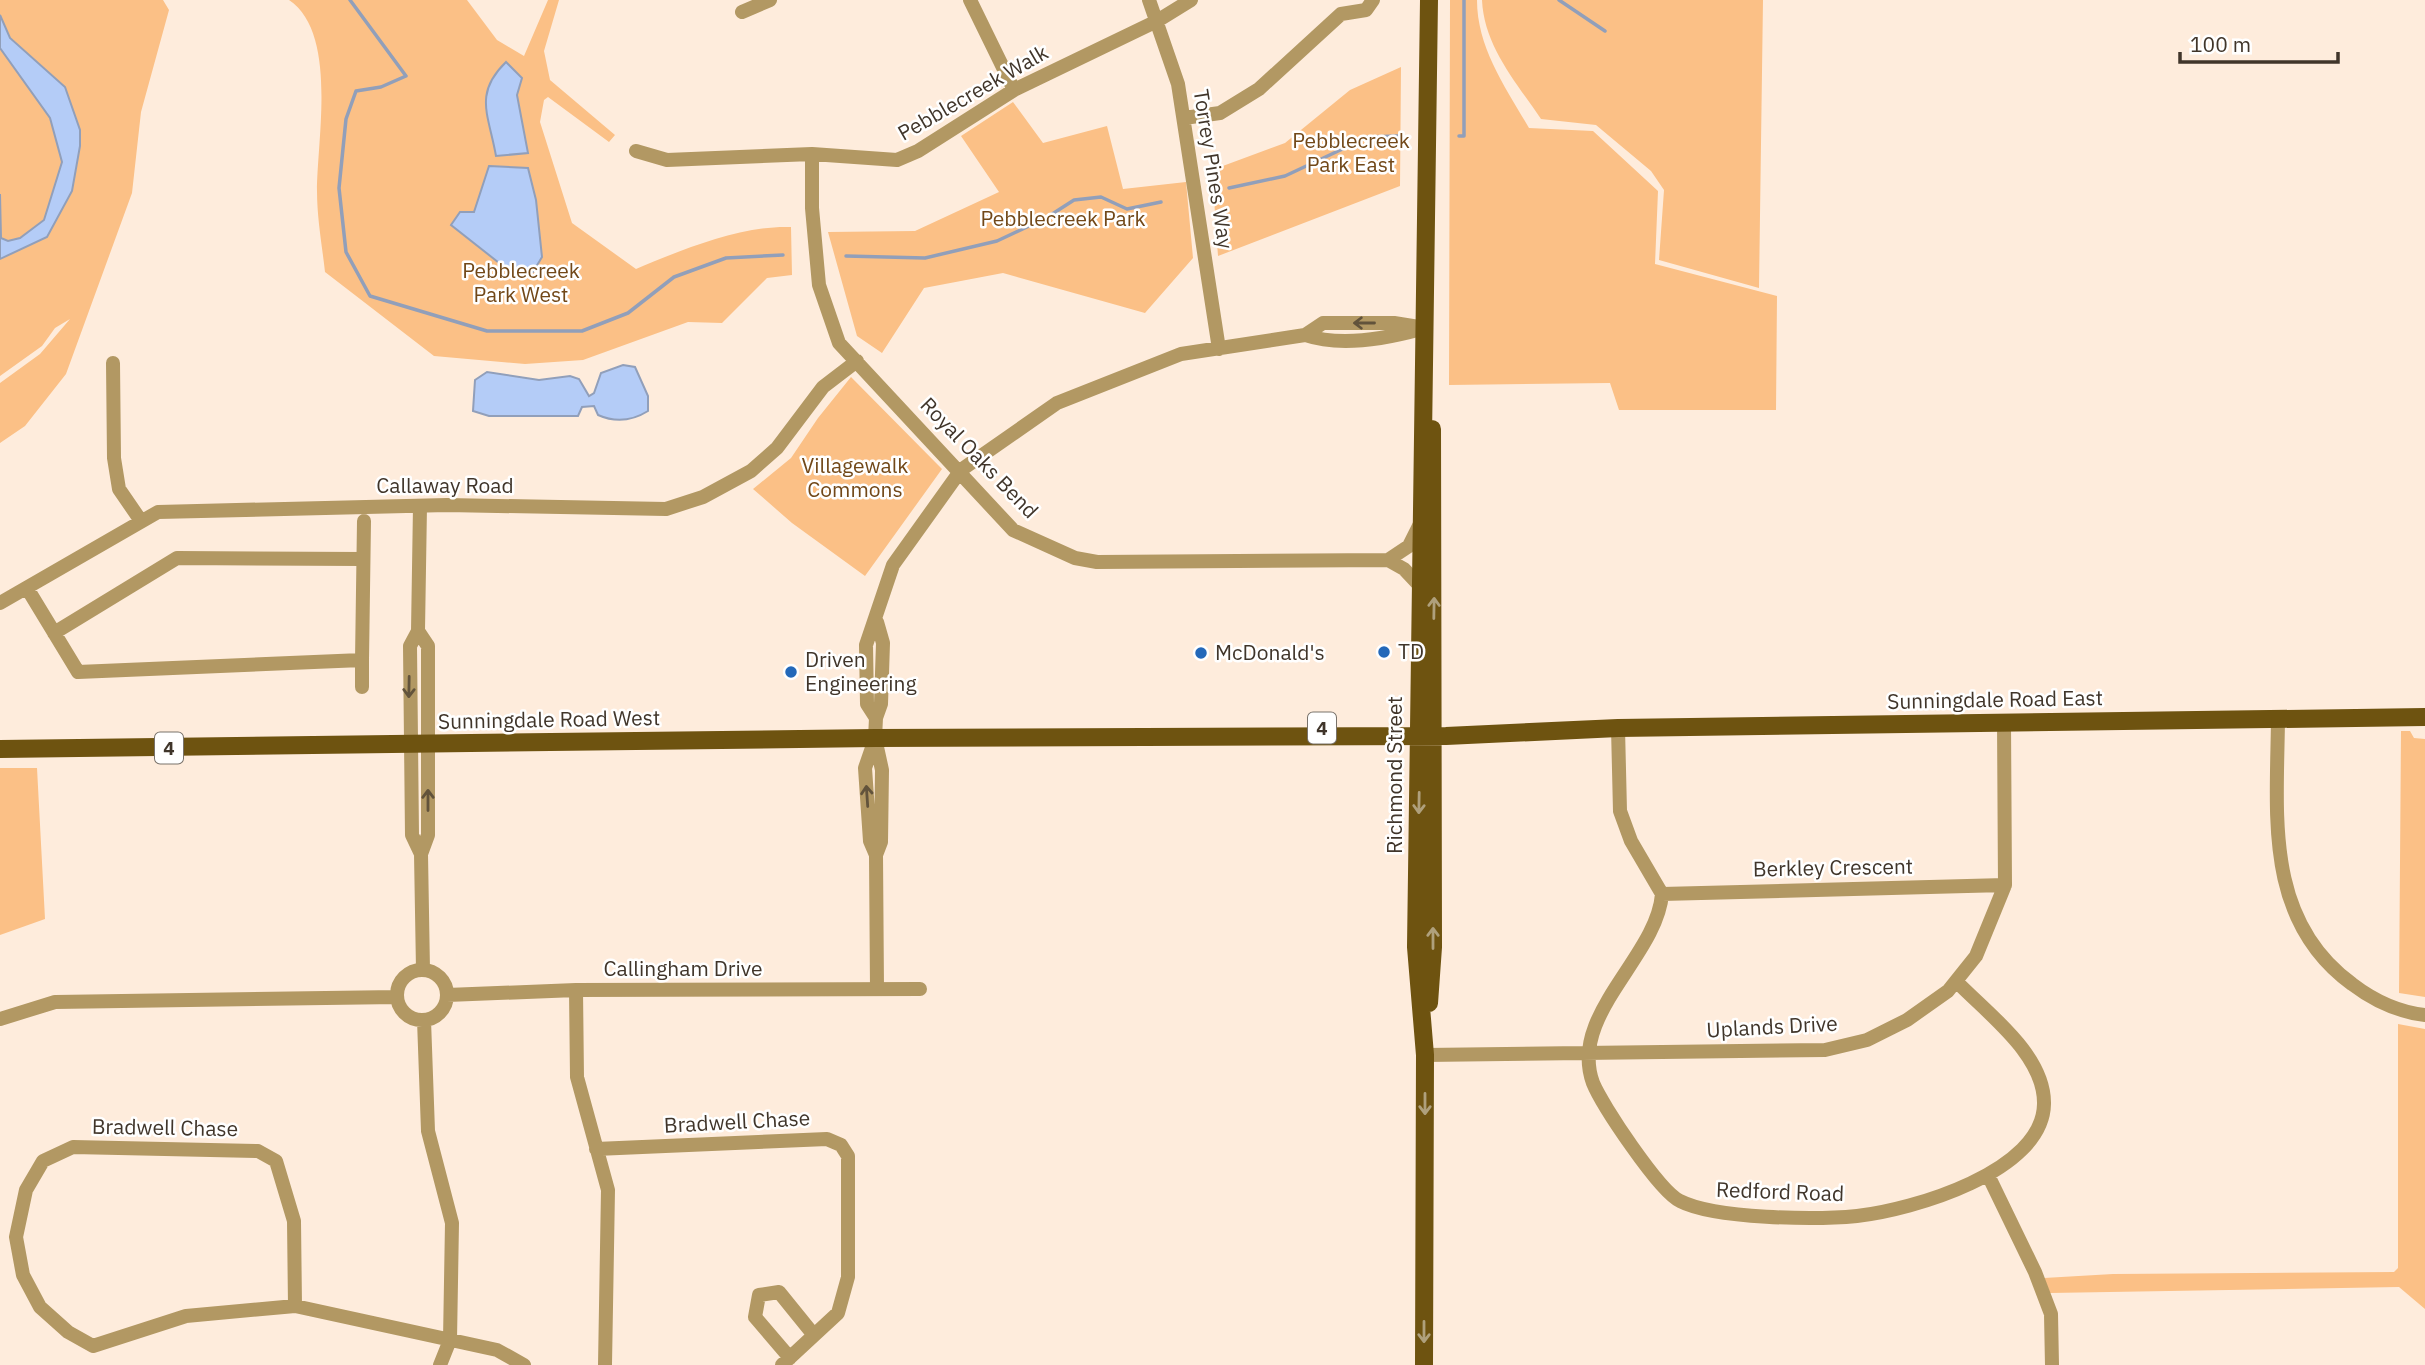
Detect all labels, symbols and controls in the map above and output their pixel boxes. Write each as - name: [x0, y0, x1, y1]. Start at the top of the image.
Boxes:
- scale bar: [2180, 21, 2338, 65]
- text: 100 m: [2190, 30, 2251, 58]
- street label: Pebblecreek Walk: [892, 38, 1053, 147]
- street label: Torrey Pines Way: [1188, 87, 1241, 251]
- park label: Pebblecreek Park East: [1292, 126, 1410, 178]
- park label: Pebblecreek Park: [980, 204, 1146, 232]
- park label: Pebblecreek Park West: [462, 256, 580, 308]
- one-way arrow: [1352, 316, 1375, 330]
- street label: Royal Oaks Bend: [915, 391, 1045, 524]
- park label: Villagewalk Commons: [802, 451, 908, 503]
- street label: Callaway Road: [376, 471, 514, 499]
- one-way arrow: [1427, 597, 1441, 620]
- place label: TD: [1398, 637, 1424, 665]
- place label: McDonald's: [1215, 638, 1325, 666]
- marker: TD: [1376, 644, 1392, 660]
- place label: Driven Engineering: [805, 645, 916, 697]
- marker: McDonald's: [1193, 645, 1209, 661]
- marker: Driven Engineering: [783, 664, 799, 680]
- one-way arrow: [402, 675, 416, 698]
- street label: Sunningdale Road East: [1887, 683, 2103, 715]
- street label: Richmond Street: [1380, 696, 1408, 854]
- street label: Sunningdale Road West: [438, 703, 660, 735]
- road number: 4: [1308, 712, 1336, 744]
- road number: 4: [155, 733, 183, 764]
- one-way arrow: [860, 786, 873, 808]
- one-way arrow: [421, 789, 435, 812]
- one-way arrow: [1412, 792, 1426, 815]
- street label: Berkley Crescent: [1753, 852, 1913, 882]
- one-way arrow: [1426, 926, 1440, 949]
- street label: Callingham Drive: [603, 954, 763, 982]
- street label: Uplands Drive: [1706, 1009, 1838, 1043]
- one-way arrow: [1418, 1092, 1432, 1115]
- street label: Bradwell Chase: [663, 1103, 811, 1139]
- street label: Bradwell Chase: [92, 1112, 239, 1142]
- street label: Redford Road: [1715, 1175, 1845, 1207]
- one-way arrow: [1417, 1320, 1431, 1343]

